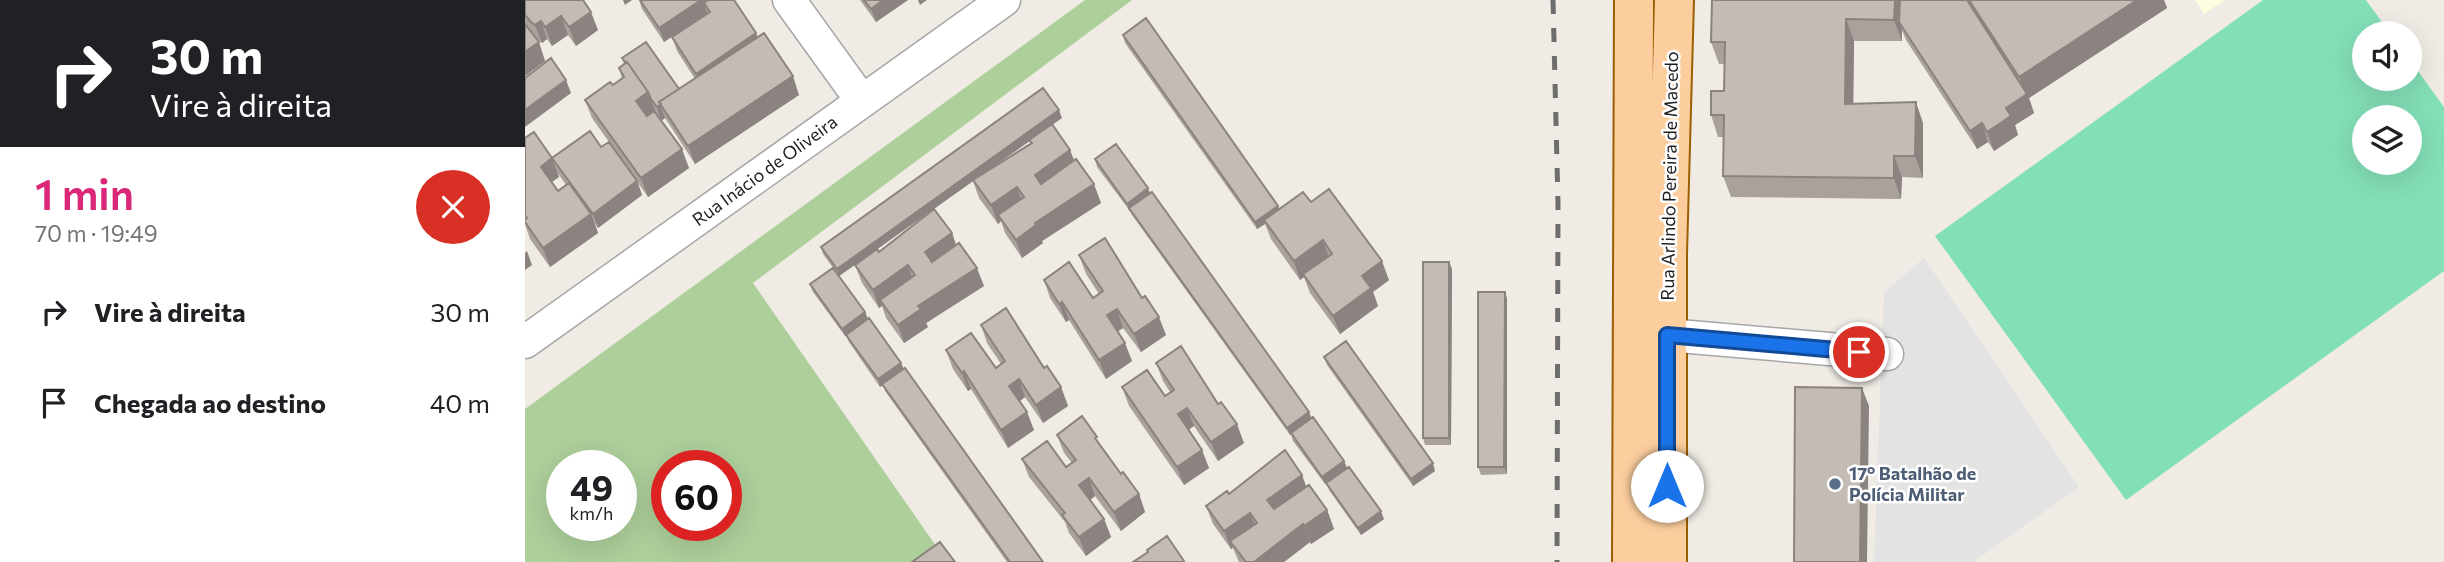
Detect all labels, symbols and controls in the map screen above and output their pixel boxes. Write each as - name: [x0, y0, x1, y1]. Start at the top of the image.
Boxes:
- map controls: [2352, 21, 2422, 175]
- button: sound: [2352, 21, 2422, 91]
- text: 30 m: [150, 24, 263, 84]
- icon: right: [35, 28, 126, 119]
- street label: Rua Arlindo Pereira de Macedo: [1656, 51, 1682, 301]
- text: Vire à direita: [150, 84, 332, 124]
- button: layers: [2352, 105, 2422, 175]
- street label: Rua Inácio de Oliveira: [688, 110, 841, 230]
- text: 1 min: [35, 167, 134, 219]
- button: close: [416, 170, 490, 244]
- text: 70 m · 19:49: [35, 219, 158, 247]
- icon: right: [35, 293, 73, 331]
- text: Vire à direita: [94, 296, 246, 327]
- text: 30 m: [431, 296, 490, 327]
- pin: [1829, 322, 1889, 382]
- icon: arrive: [1840, 333, 1878, 371]
- icon: arrive: [35, 384, 73, 422]
- text: Chegada ao destino: [94, 387, 326, 418]
- text: 40 m: [430, 387, 490, 418]
- position arrow: [1630, 449, 1704, 523]
- speed limit sign: 60: [651, 450, 742, 541]
- place label: 17º Batalhão de Polícia Militar: [1849, 462, 1976, 505]
- text: 49: [570, 465, 613, 508]
- marker: 17º Batalhão de Polícia Militar: [1827, 476, 1843, 492]
- text: km/h: [570, 502, 613, 524]

